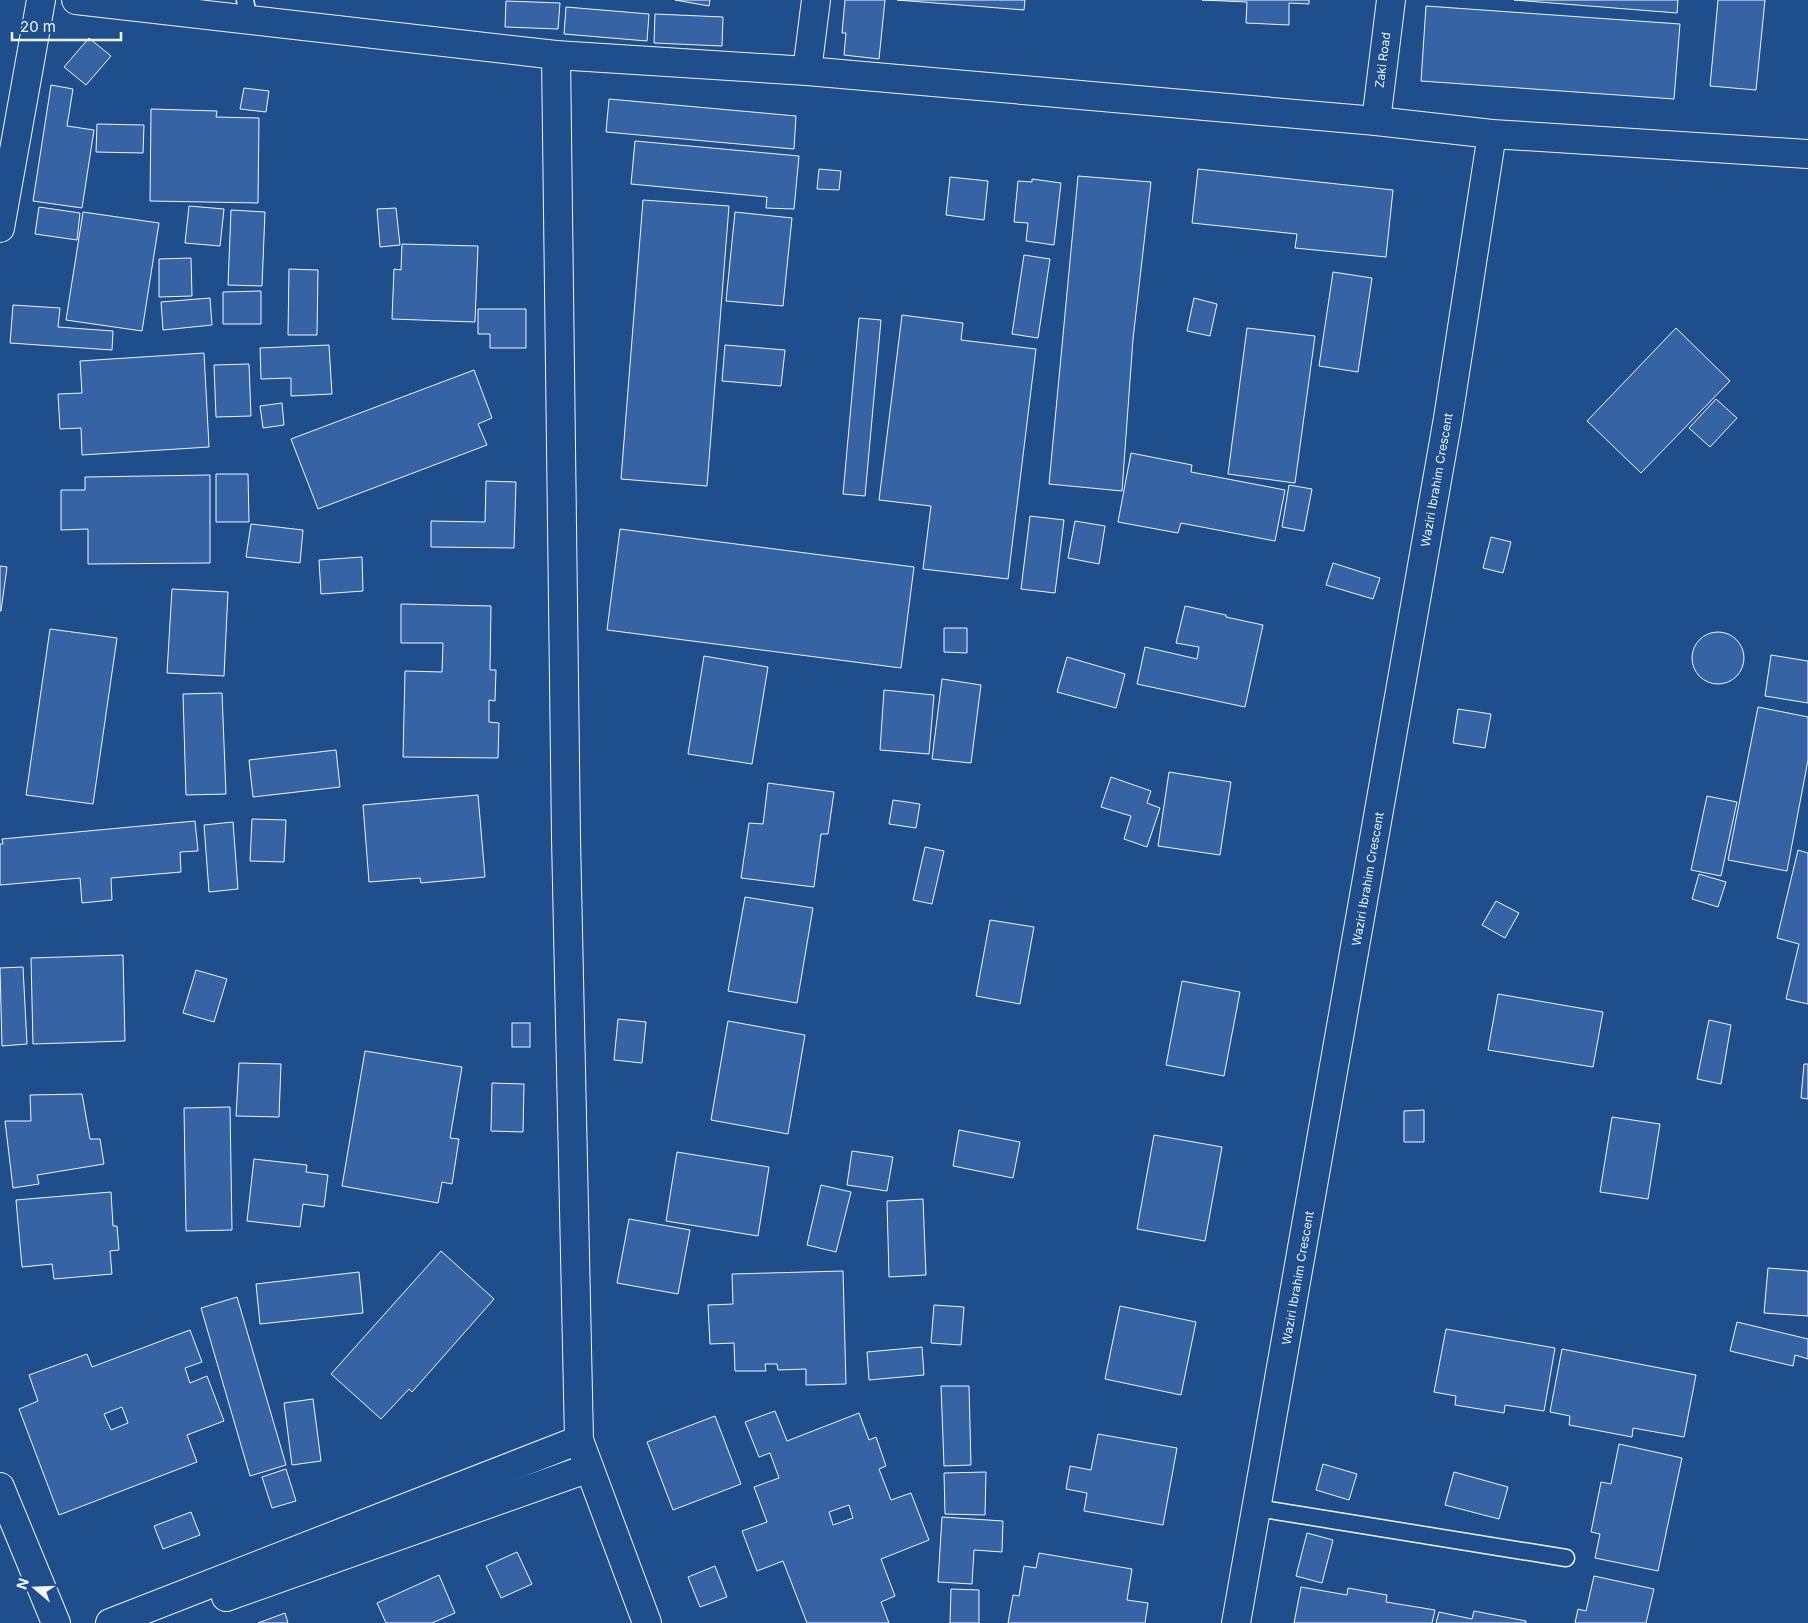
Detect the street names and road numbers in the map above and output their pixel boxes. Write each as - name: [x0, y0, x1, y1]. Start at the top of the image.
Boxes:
- street label: Zaki Road: [1372, 31, 1393, 89]
- street label: Waziri Ibrahim Crescent: [1417, 412, 1456, 548]
- street label: Waziri Ibrahim Crescent: [1348, 811, 1387, 947]
- street label: Waziri Ibrahim Crescent: [1278, 1210, 1317, 1346]

